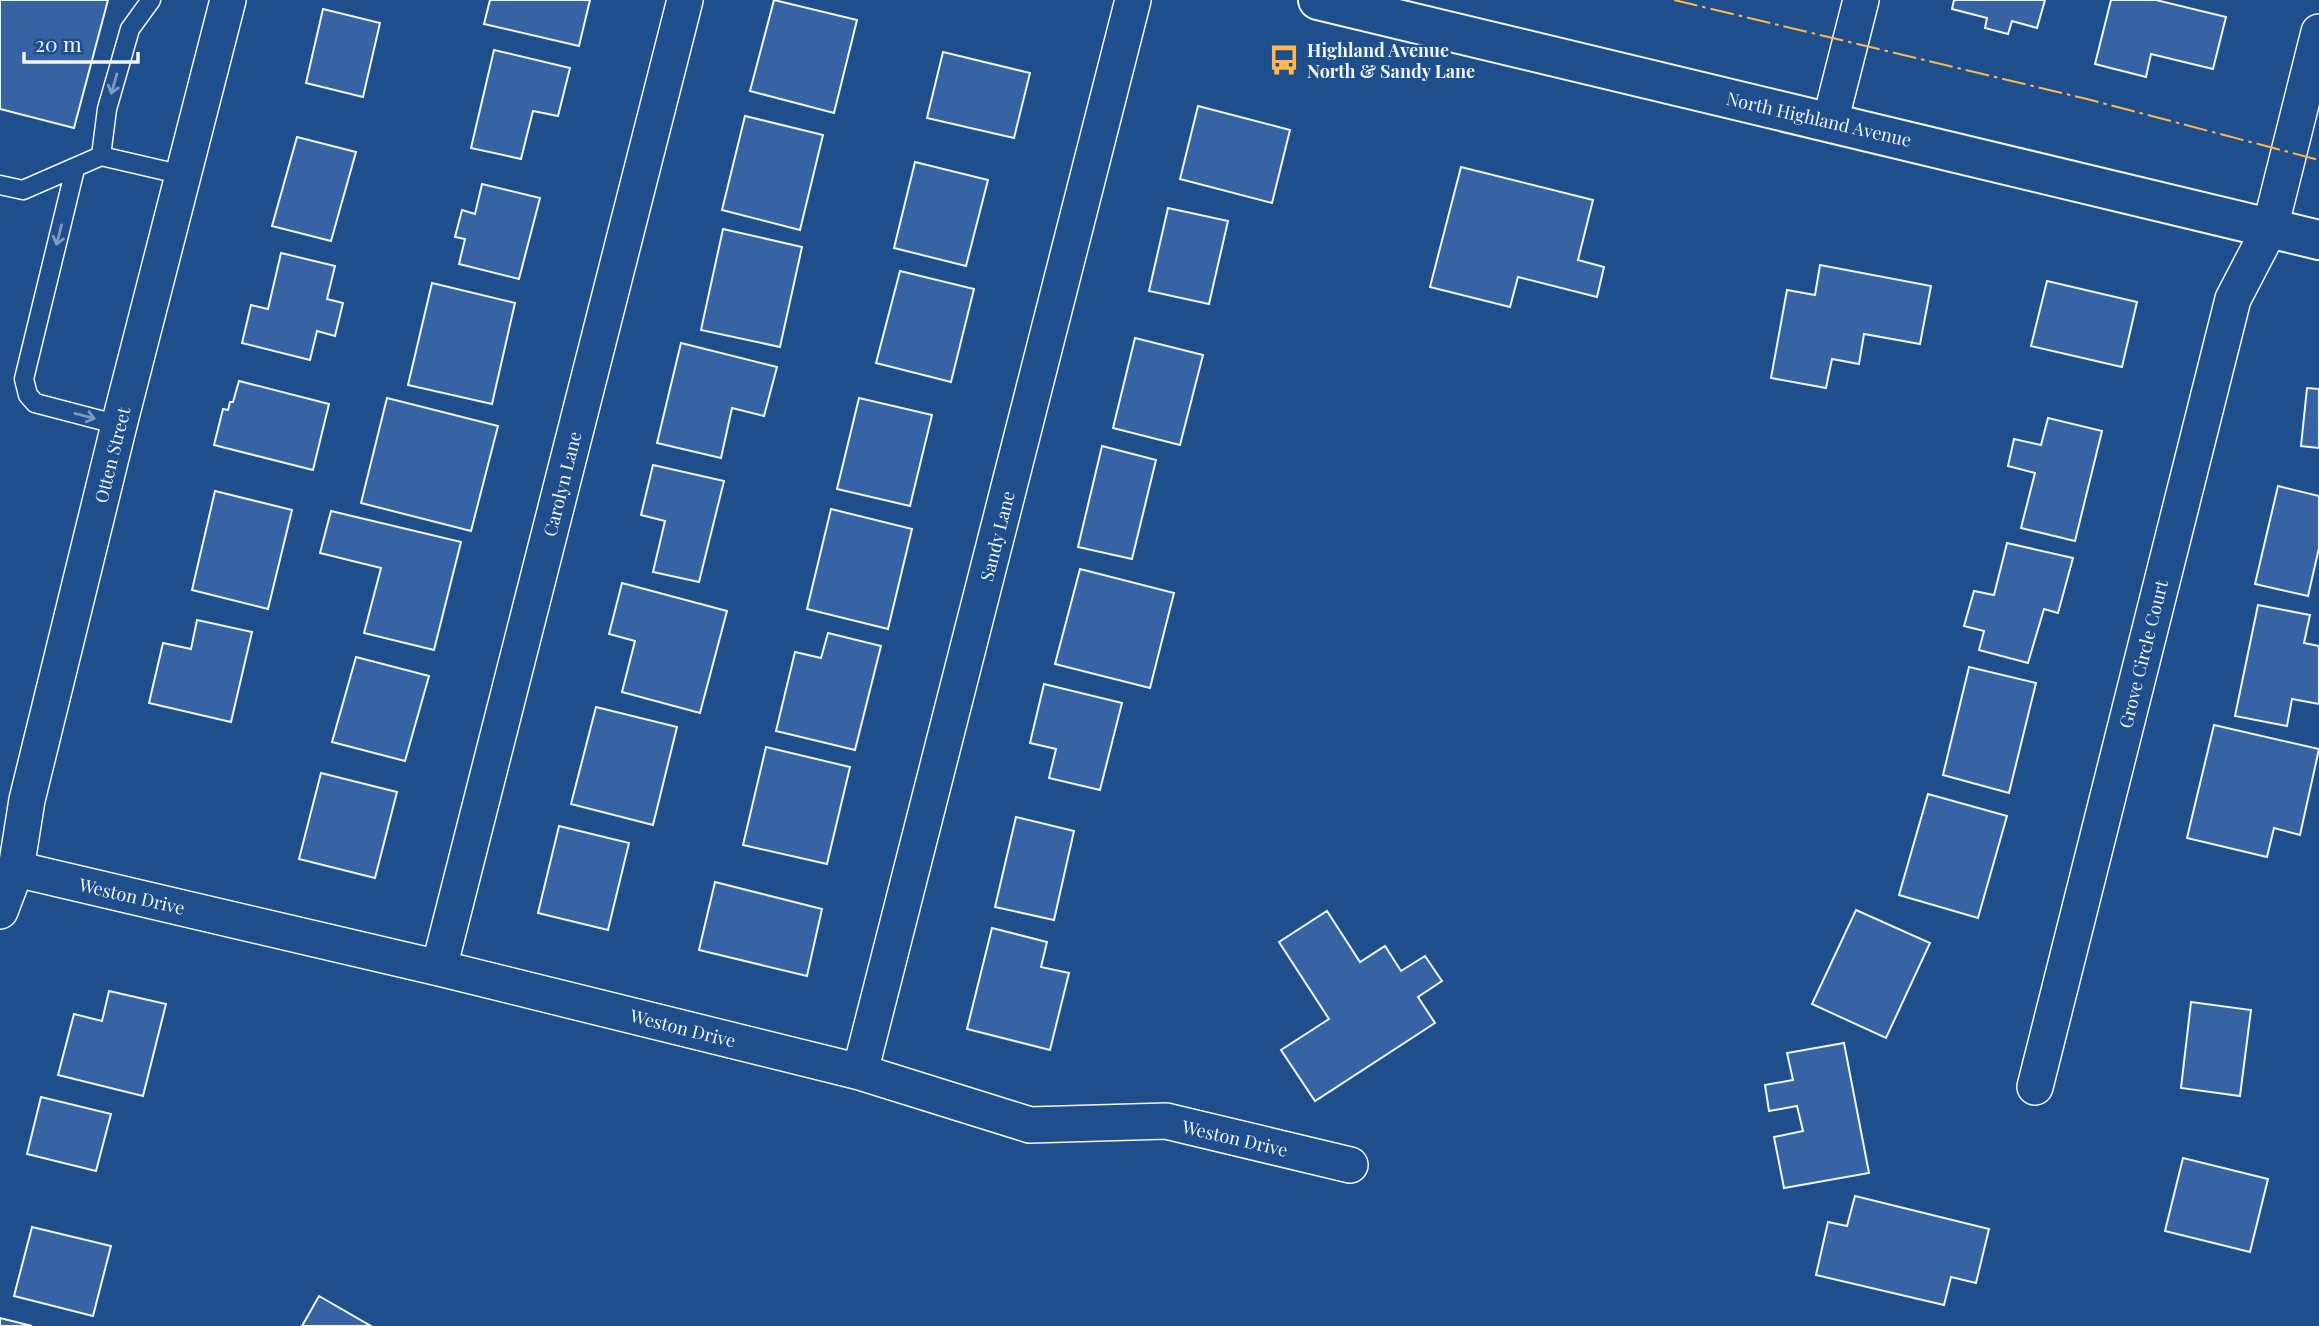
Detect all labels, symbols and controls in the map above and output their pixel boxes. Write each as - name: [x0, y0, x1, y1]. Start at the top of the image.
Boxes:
- scale bar: [24, 21, 138, 65]
- text: 20 m: [35, 29, 82, 57]
- place label: Highland Avenue North & Sandy Lane: [1307, 38, 1475, 83]
- bus stop icon: Highland Avenue North & Sandy Lane: [1267, 43, 1301, 77]
- one-way arrow: [107, 72, 120, 94]
- street label: North Highland Avenue: [1724, 86, 1914, 152]
- one-way arrow: [52, 223, 65, 246]
- street label: Otten Street: [88, 404, 136, 505]
- one-way arrow: [74, 410, 96, 423]
- street label: Carolyn Lane: [537, 429, 587, 539]
- street label: Sandy Lane: [974, 488, 1020, 584]
- street label: Grove Circle Court: [2113, 577, 2173, 731]
- street label: Weston Drive: [76, 872, 187, 920]
- street label: Weston Drive: [627, 1003, 738, 1053]
- street label: Weston Drive: [1179, 1114, 1290, 1162]

